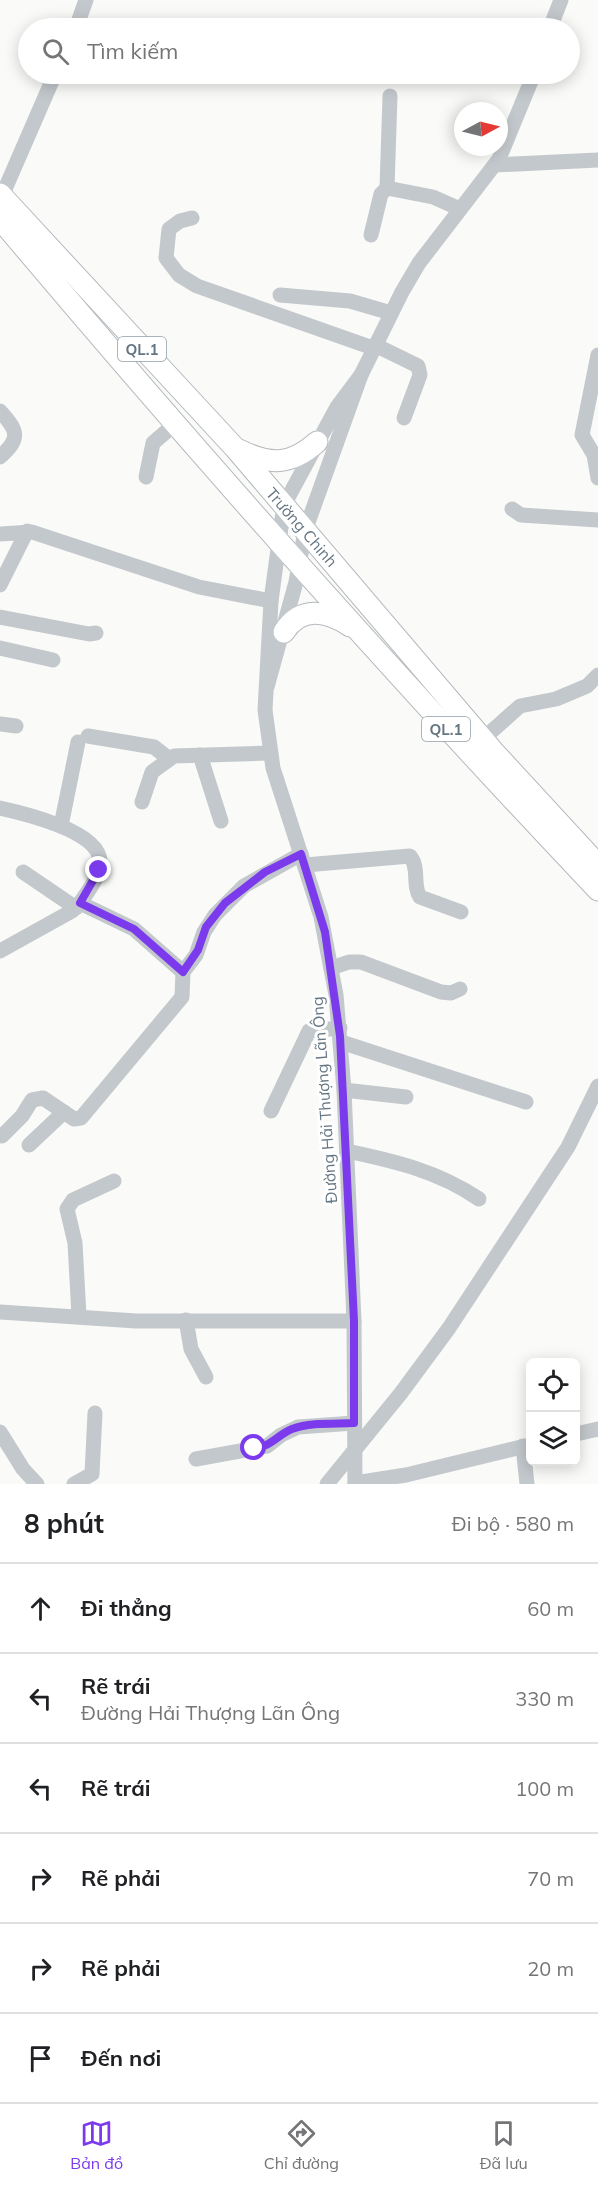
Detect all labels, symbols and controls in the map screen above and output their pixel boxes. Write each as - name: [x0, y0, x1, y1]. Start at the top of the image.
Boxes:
- search box: [18, 18, 580, 84]
- icon: search: [39, 35, 72, 68]
- text: Tìm kiếm: [87, 37, 178, 65]
- north arrow: [454, 102, 508, 156]
- road number: QL.1: [118, 337, 166, 361]
- street label: Trường Chinh: [262, 483, 342, 571]
- road number: QL.1: [422, 717, 470, 741]
- route end: [85, 856, 111, 882]
- street label: Đường Hải Thượng Lãn Ông: [307, 996, 341, 1204]
- map controls: [526, 1358, 580, 1466]
- button: locate: [526, 1358, 580, 1412]
- button: layers: [526, 1412, 580, 1466]
- route start: [240, 1434, 266, 1460]
- text: 8 phút: [24, 1507, 104, 1540]
- text: Đi bộ · 580 m: [452, 1511, 574, 1536]
- icon: ahead: [24, 1592, 57, 1625]
- text: Đi thẳng: [81, 1594, 172, 1622]
- text: 60 m: [527, 1596, 574, 1621]
- text: Rẽ trái: [81, 1672, 151, 1700]
- icon: left: [24, 1682, 57, 1715]
- text: 330 m: [515, 1686, 574, 1711]
- text: Đường Hải Thượng Lãn Ông: [81, 1700, 340, 1725]
- icon: left: [24, 1772, 57, 1805]
- text: Rẽ trái: [81, 1774, 151, 1802]
- text: 100 m: [515, 1776, 574, 1801]
- icon: right: [24, 1862, 57, 1895]
- text: Rẽ phải: [81, 1864, 161, 1892]
- text: 70 m: [527, 1866, 574, 1891]
- icon: right: [24, 1952, 57, 1985]
- text: Rẽ phải: [81, 1954, 161, 1982]
- text: 20 m: [527, 1956, 574, 1981]
- icon: arrive: [24, 2042, 57, 2075]
- text: Đến nơi: [81, 2044, 161, 2072]
- tab: Bản đồ: [70, 2117, 123, 2173]
- tab: Chỉ đường: [264, 2117, 339, 2173]
- tab: Đã lưu: [480, 2117, 528, 2173]

